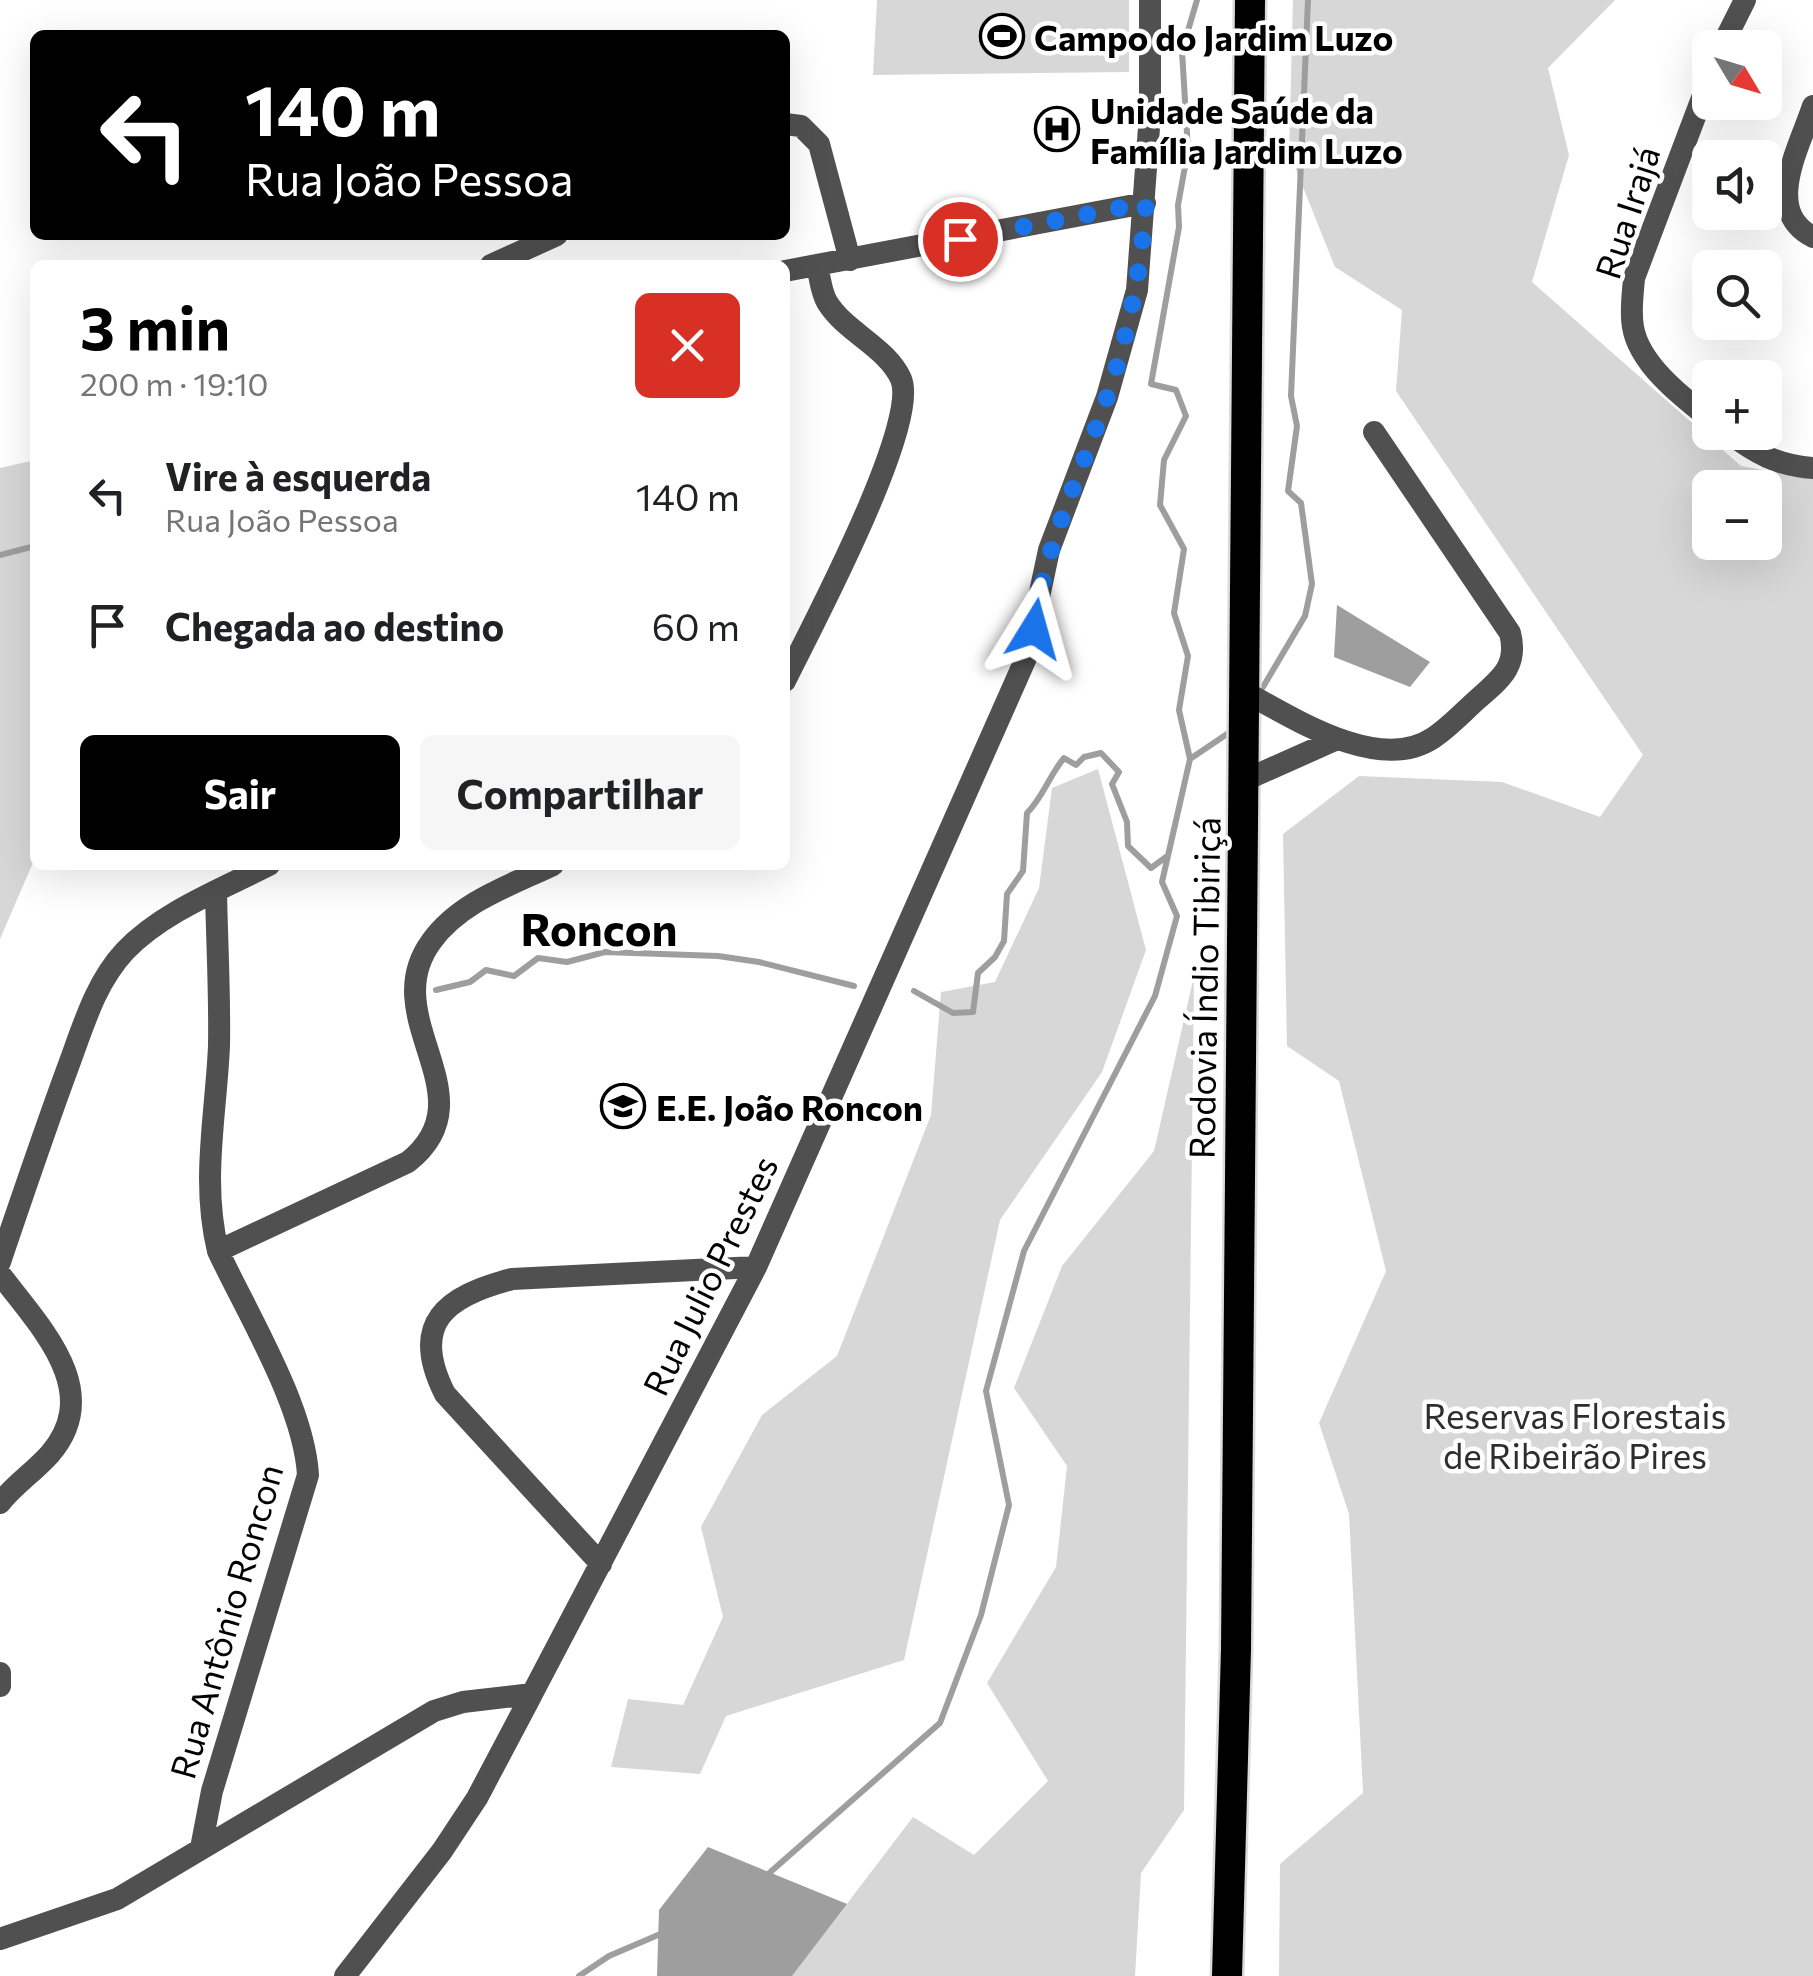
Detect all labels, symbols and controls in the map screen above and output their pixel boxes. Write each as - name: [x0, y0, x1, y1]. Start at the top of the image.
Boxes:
- sports icon: Campo do Jardim Luzo: [979, 13, 1025, 59]
- place label: Campo do Jardim Luzo: [1034, 15, 1393, 58]
- north arrow: [1692, 30, 1782, 120]
- map controls: [1692, 30, 1782, 560]
- text: 140 m: [245, 65, 441, 150]
- icon: left: [80, 70, 210, 200]
- place label: Unidade Saúde da Família Jardim Luzo: [1090, 88, 1403, 171]
- hospital icon: Unidade Saúde da Família Jardim Luzo: [1034, 106, 1080, 152]
- street label: Rua Irajá: [1584, 140, 1668, 284]
- button: sound: [1692, 140, 1782, 230]
- text: Rua João Pessoa: [245, 150, 574, 205]
- pin: [918, 197, 1003, 282]
- icon: arrive: [933, 212, 988, 267]
- button: search: [1692, 250, 1782, 340]
- text: 3 min: [80, 289, 230, 362]
- button: close: [635, 293, 740, 398]
- button: +: [1692, 360, 1782, 450]
- text: 200 m · 19:10: [80, 363, 269, 403]
- text: Vire à esquerda: [165, 452, 431, 499]
- icon: left: [80, 468, 135, 523]
- button: −: [1692, 470, 1782, 560]
- text: 140 m: [636, 472, 740, 519]
- text: Rua João Pessoa: [165, 499, 399, 539]
- position arrow: [982, 577, 1086, 681]
- icon: arrive: [80, 598, 135, 653]
- text: Chegada ao destino: [165, 602, 504, 649]
- text: 60 m: [652, 602, 740, 649]
- button: Sair: [80, 735, 400, 850]
- button: Compartilhar: [420, 735, 740, 850]
- street label: Rodovia Índio Tibiriçá: [1179, 817, 1227, 1159]
- district label: Roncon: [520, 900, 678, 955]
- school or university icon: E.E. João Roncon: [600, 1083, 646, 1129]
- place label: E.E. João Roncon: [656, 1085, 923, 1128]
- street label: Rua Julio Prestes: [632, 1148, 786, 1402]
- park label: Reservas Florestais de Ribeirão Pires: [1424, 1393, 1726, 1476]
- street label: Rua Antônio Roncon: [160, 1459, 290, 1783]

